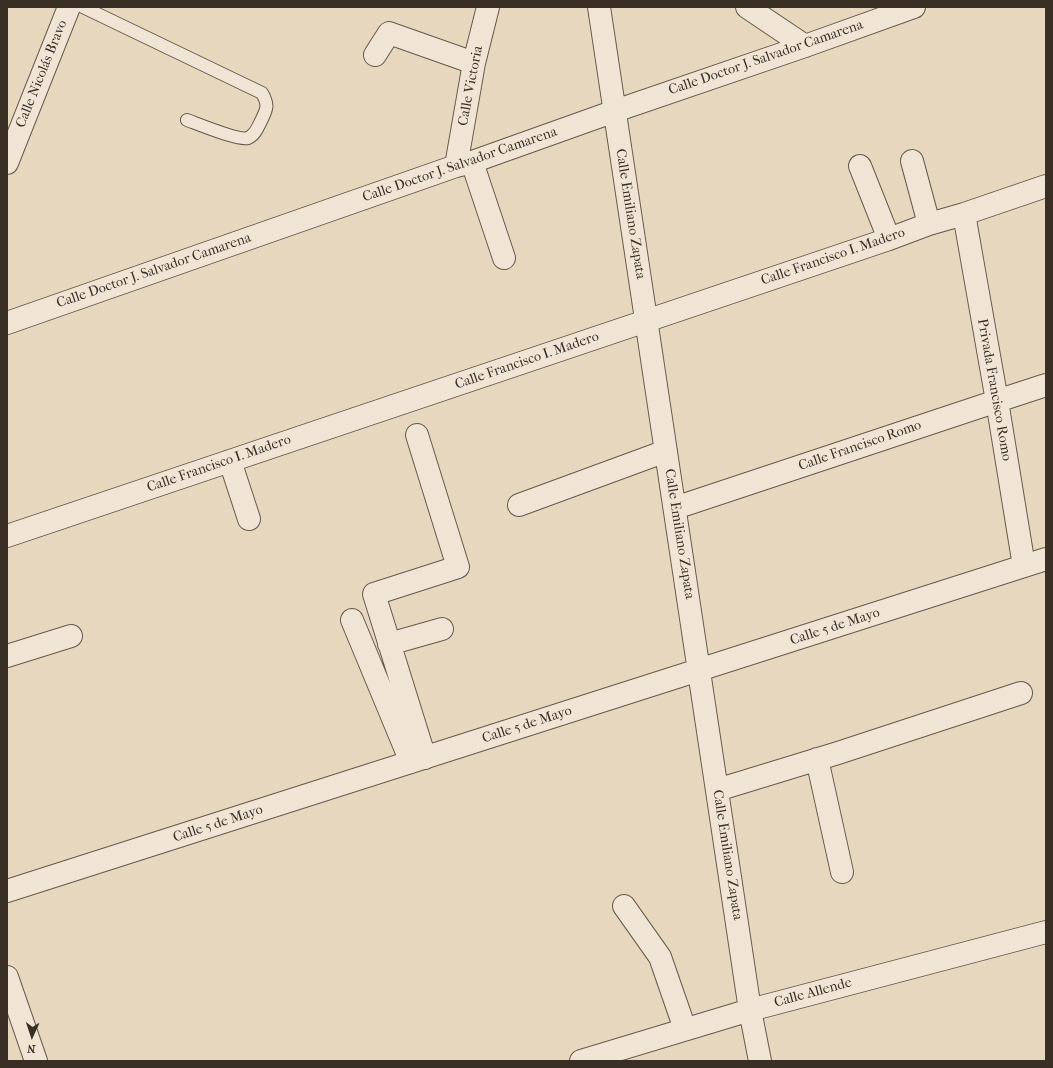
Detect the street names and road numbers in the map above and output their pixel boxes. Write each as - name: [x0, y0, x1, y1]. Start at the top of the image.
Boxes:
- street label: Calle Doctor J. Salvador Camarena: [666, 17, 866, 99]
- street label: Calle Nicolás Bravo: [13, 18, 71, 130]
- street label: Calle Victoria: [455, 44, 487, 128]
- street label: Calle Doctor J. Salvador Camarena: [360, 124, 560, 206]
- street label: Calle Emiliano Zapata: [611, 148, 649, 280]
- street label: Calle Francisco I. Madero: [759, 224, 907, 290]
- street label: Calle Doctor J. Salvador Camarena: [54, 230, 254, 312]
- street label: Privada Francisco Romo: [973, 318, 1015, 462]
- street label: Calle Francisco I. Madero: [453, 328, 601, 394]
- street label: Calle Francisco Romo: [796, 417, 924, 475]
- street label: Calle Francisco I. Madero: [145, 431, 293, 497]
- street label: Calle Emiliano Zapata: [660, 468, 698, 600]
- street label: Calle 5 de Mayo: [788, 605, 882, 649]
- street label: Calle 5 de Mayo: [480, 703, 574, 747]
- street label: Calle Emiliano Zapata: [708, 789, 746, 921]
- street label: Calle 5 de Mayo: [171, 802, 265, 846]
- street label: Calle Allende: [772, 975, 854, 1011]

